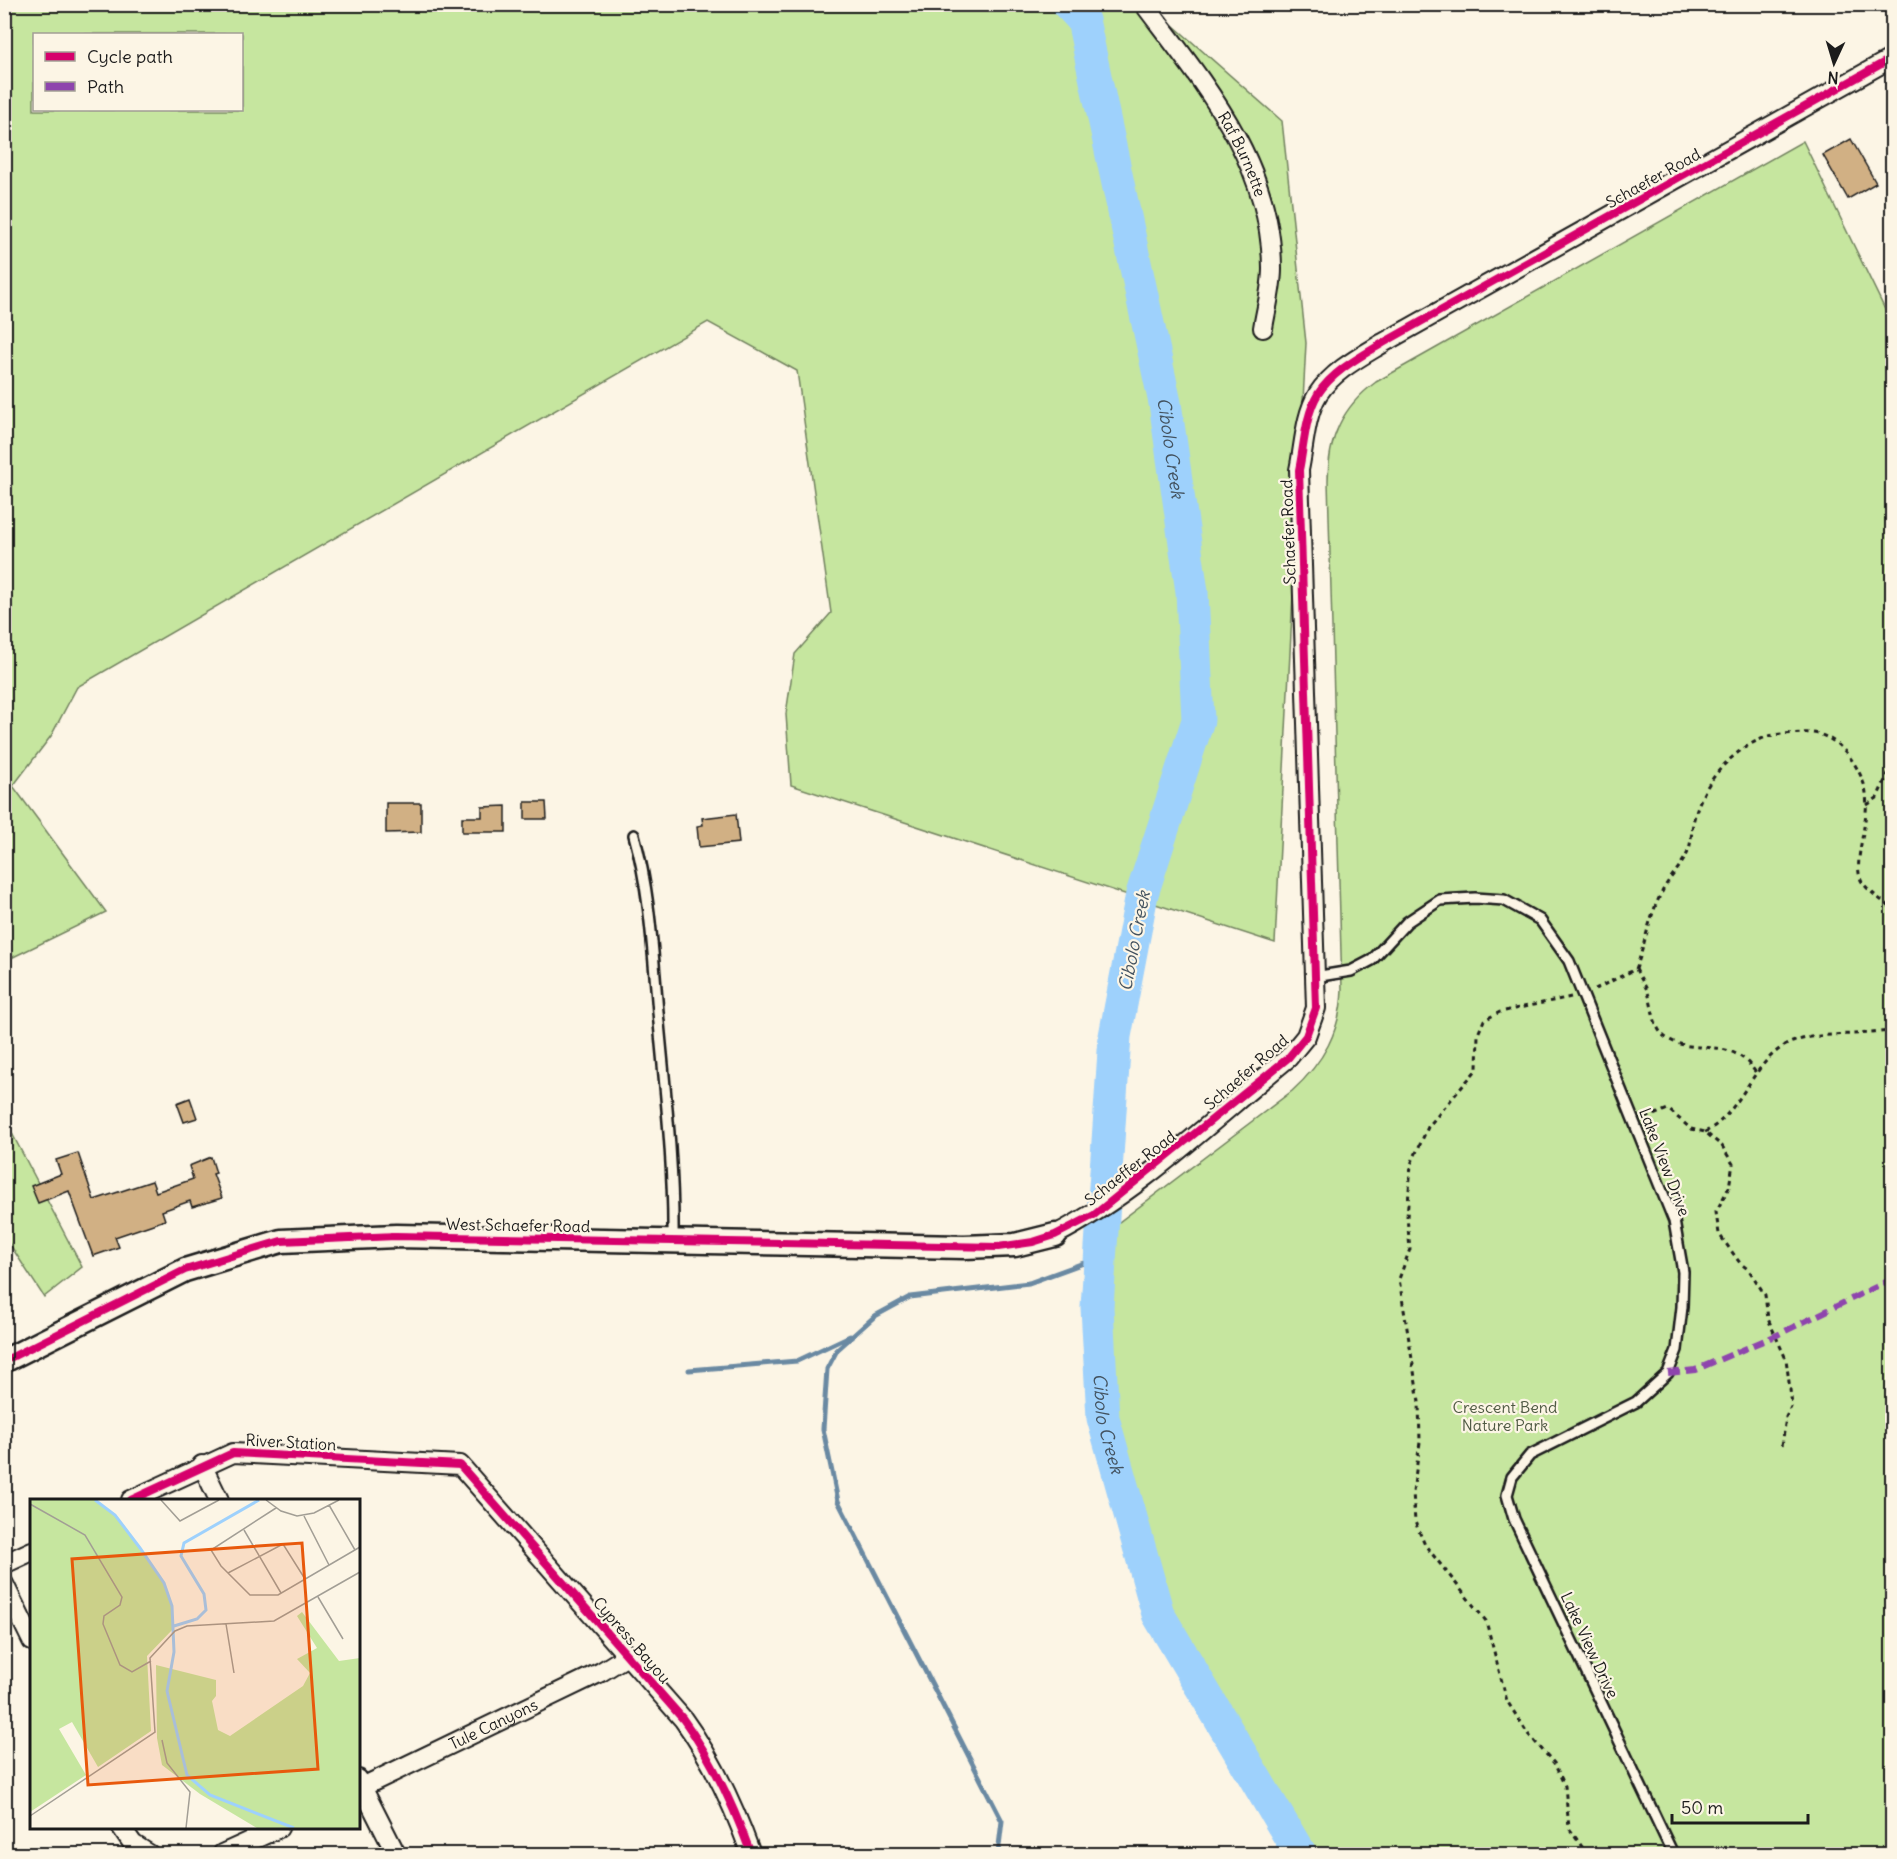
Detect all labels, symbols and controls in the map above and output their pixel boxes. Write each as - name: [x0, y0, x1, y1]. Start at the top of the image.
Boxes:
- legend: [33, 33, 243, 111]
- north arrow: [1804, 33, 1864, 93]
- text: Cycle path: [87, 45, 173, 68]
- text: N: [1827, 68, 1839, 88]
- text: Path: [87, 75, 124, 98]
- street label: Raf Burnette: [1214, 108, 1271, 199]
- street label: Schaefer Road: [1602, 144, 1704, 212]
- water label: Cibolo Creek: [1153, 396, 1190, 502]
- street label: Schaefer Road: [1276, 479, 1300, 585]
- water label: Cibolo Creek: [1113, 887, 1155, 993]
- street label: Schaefer Road: [1200, 1030, 1292, 1114]
- street label: Lake View Drive: [1635, 1105, 1695, 1219]
- street label: Schaeffer Road: [1080, 1126, 1180, 1210]
- street label: West Schaefer Road: [446, 1214, 590, 1236]
- water label: Cibolo Creek: [1089, 1373, 1130, 1478]
- park label: Crescent Bend Nature Park: [1453, 1397, 1557, 1435]
- street label: River Station: [245, 1430, 337, 1454]
- inset map: [30, 1499, 360, 1829]
- street label: Lake View Drive: [1557, 1589, 1623, 1701]
- street label: Cypress Bayou: [589, 1592, 675, 1688]
- street label: Tule Canyons: [446, 1694, 541, 1754]
- scale bar: [1672, 1787, 1808, 1825]
- text: 50 m: [1681, 1796, 1723, 1819]

